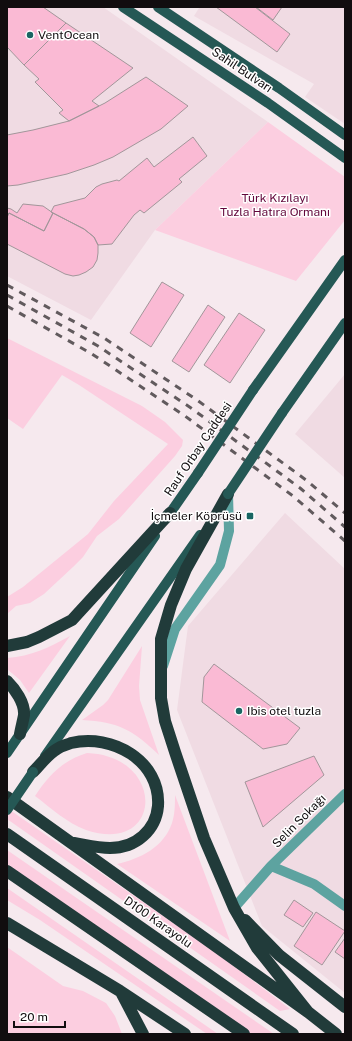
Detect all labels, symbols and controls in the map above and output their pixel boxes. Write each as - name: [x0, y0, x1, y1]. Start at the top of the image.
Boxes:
- place label: VentOcean: [38, 28, 99, 42]
- marker: VentOcean: [25, 30, 35, 40]
- street label: Sahil Bulvarı: [209, 45, 275, 95]
- park label: Türk Kızılayı Tuzla Hatıra Ormanı: [220, 191, 330, 219]
- street label: Rauf Orbay Caddesi: [161, 399, 235, 499]
- place label: İçmeler Köprüsü: [151, 509, 242, 523]
- marker: İçmeler Köprüsü: [245, 511, 255, 521]
- place label: Ibis otel tuzla: [247, 704, 321, 718]
- marker: Ibis otel tuzla: [234, 706, 244, 716]
- street label: Selin Sokağı: [269, 791, 329, 851]
- street label: D100 Karayolu: [121, 893, 195, 951]
- scale bar: [14, 1003, 65, 1029]
- text: 20 m: [20, 1010, 48, 1024]

